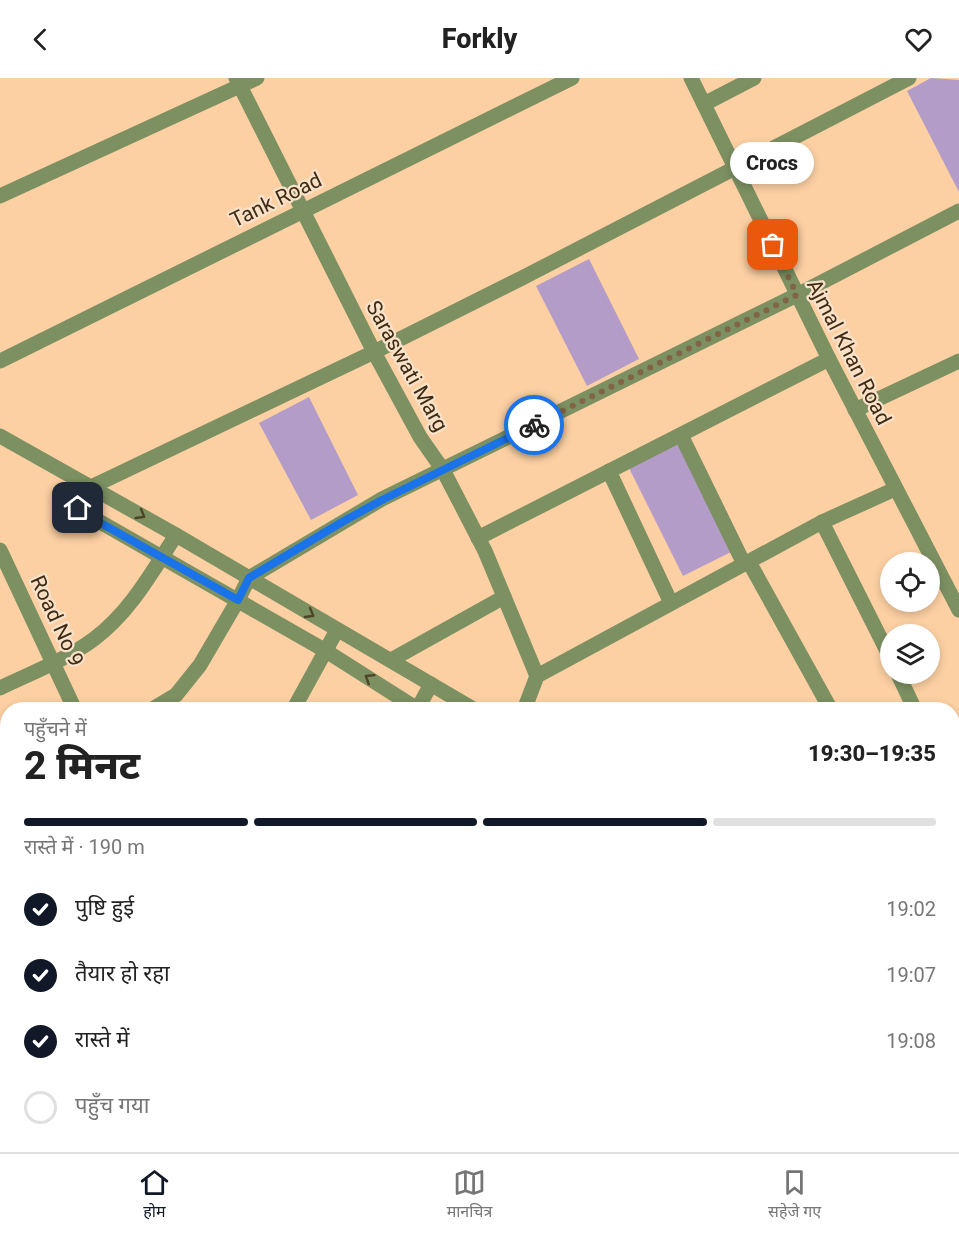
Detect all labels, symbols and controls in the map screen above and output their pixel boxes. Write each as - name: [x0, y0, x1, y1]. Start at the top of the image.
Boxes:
- icon: back: [24, 23, 57, 56]
- text: Forkly: [442, 23, 517, 55]
- icon: heart: [902, 23, 935, 56]
- callout: Crocs: [731, 143, 815, 185]
- text: Crocs: [746, 151, 798, 175]
- street label: Tank Road: [227, 168, 325, 232]
- pin: [747, 219, 798, 270]
- icon: bag: [756, 228, 789, 261]
- street label: Ajmal Khan Road: [802, 275, 896, 429]
- street label: Saraswati Marg: [361, 296, 453, 436]
- courier: [504, 395, 564, 455]
- icon: bike: [518, 409, 551, 442]
- pin: [52, 482, 103, 533]
- icon: home: [61, 491, 94, 524]
- one-way arrow: [135, 508, 145, 520]
- map controls: [880, 552, 940, 684]
- button: locate: [880, 552, 940, 612]
- street label: Road No 9: [26, 572, 88, 670]
- one-way arrow: [304, 606, 314, 618]
- button: layers: [880, 624, 940, 684]
- one-way arrow: [365, 674, 375, 686]
- text: पहुँचने में: [24, 717, 87, 741]
- text: 19:30–19:35: [808, 741, 936, 766]
- text: 2 मिनट: [24, 743, 140, 789]
- text: रास्ते में · 190 m: [24, 835, 145, 859]
- icon: check: [24, 893, 57, 926]
- text: पुष्टि हुई: [75, 895, 134, 920]
- text: 19:02: [886, 897, 936, 921]
- icon: check: [24, 959, 57, 992]
- text: तैयार हो रहा: [75, 961, 170, 986]
- text: 19:07: [886, 963, 936, 987]
- icon: check: [24, 1025, 57, 1058]
- text: रास्ते में: [75, 1027, 129, 1052]
- text: 19:08: [886, 1029, 936, 1053]
- text: पहुँच गया: [75, 1093, 149, 1118]
- tab: होम: [138, 1166, 171, 1224]
- tab: मानचित्र: [447, 1166, 492, 1224]
- tab: सहेजे गए: [768, 1166, 821, 1224]

